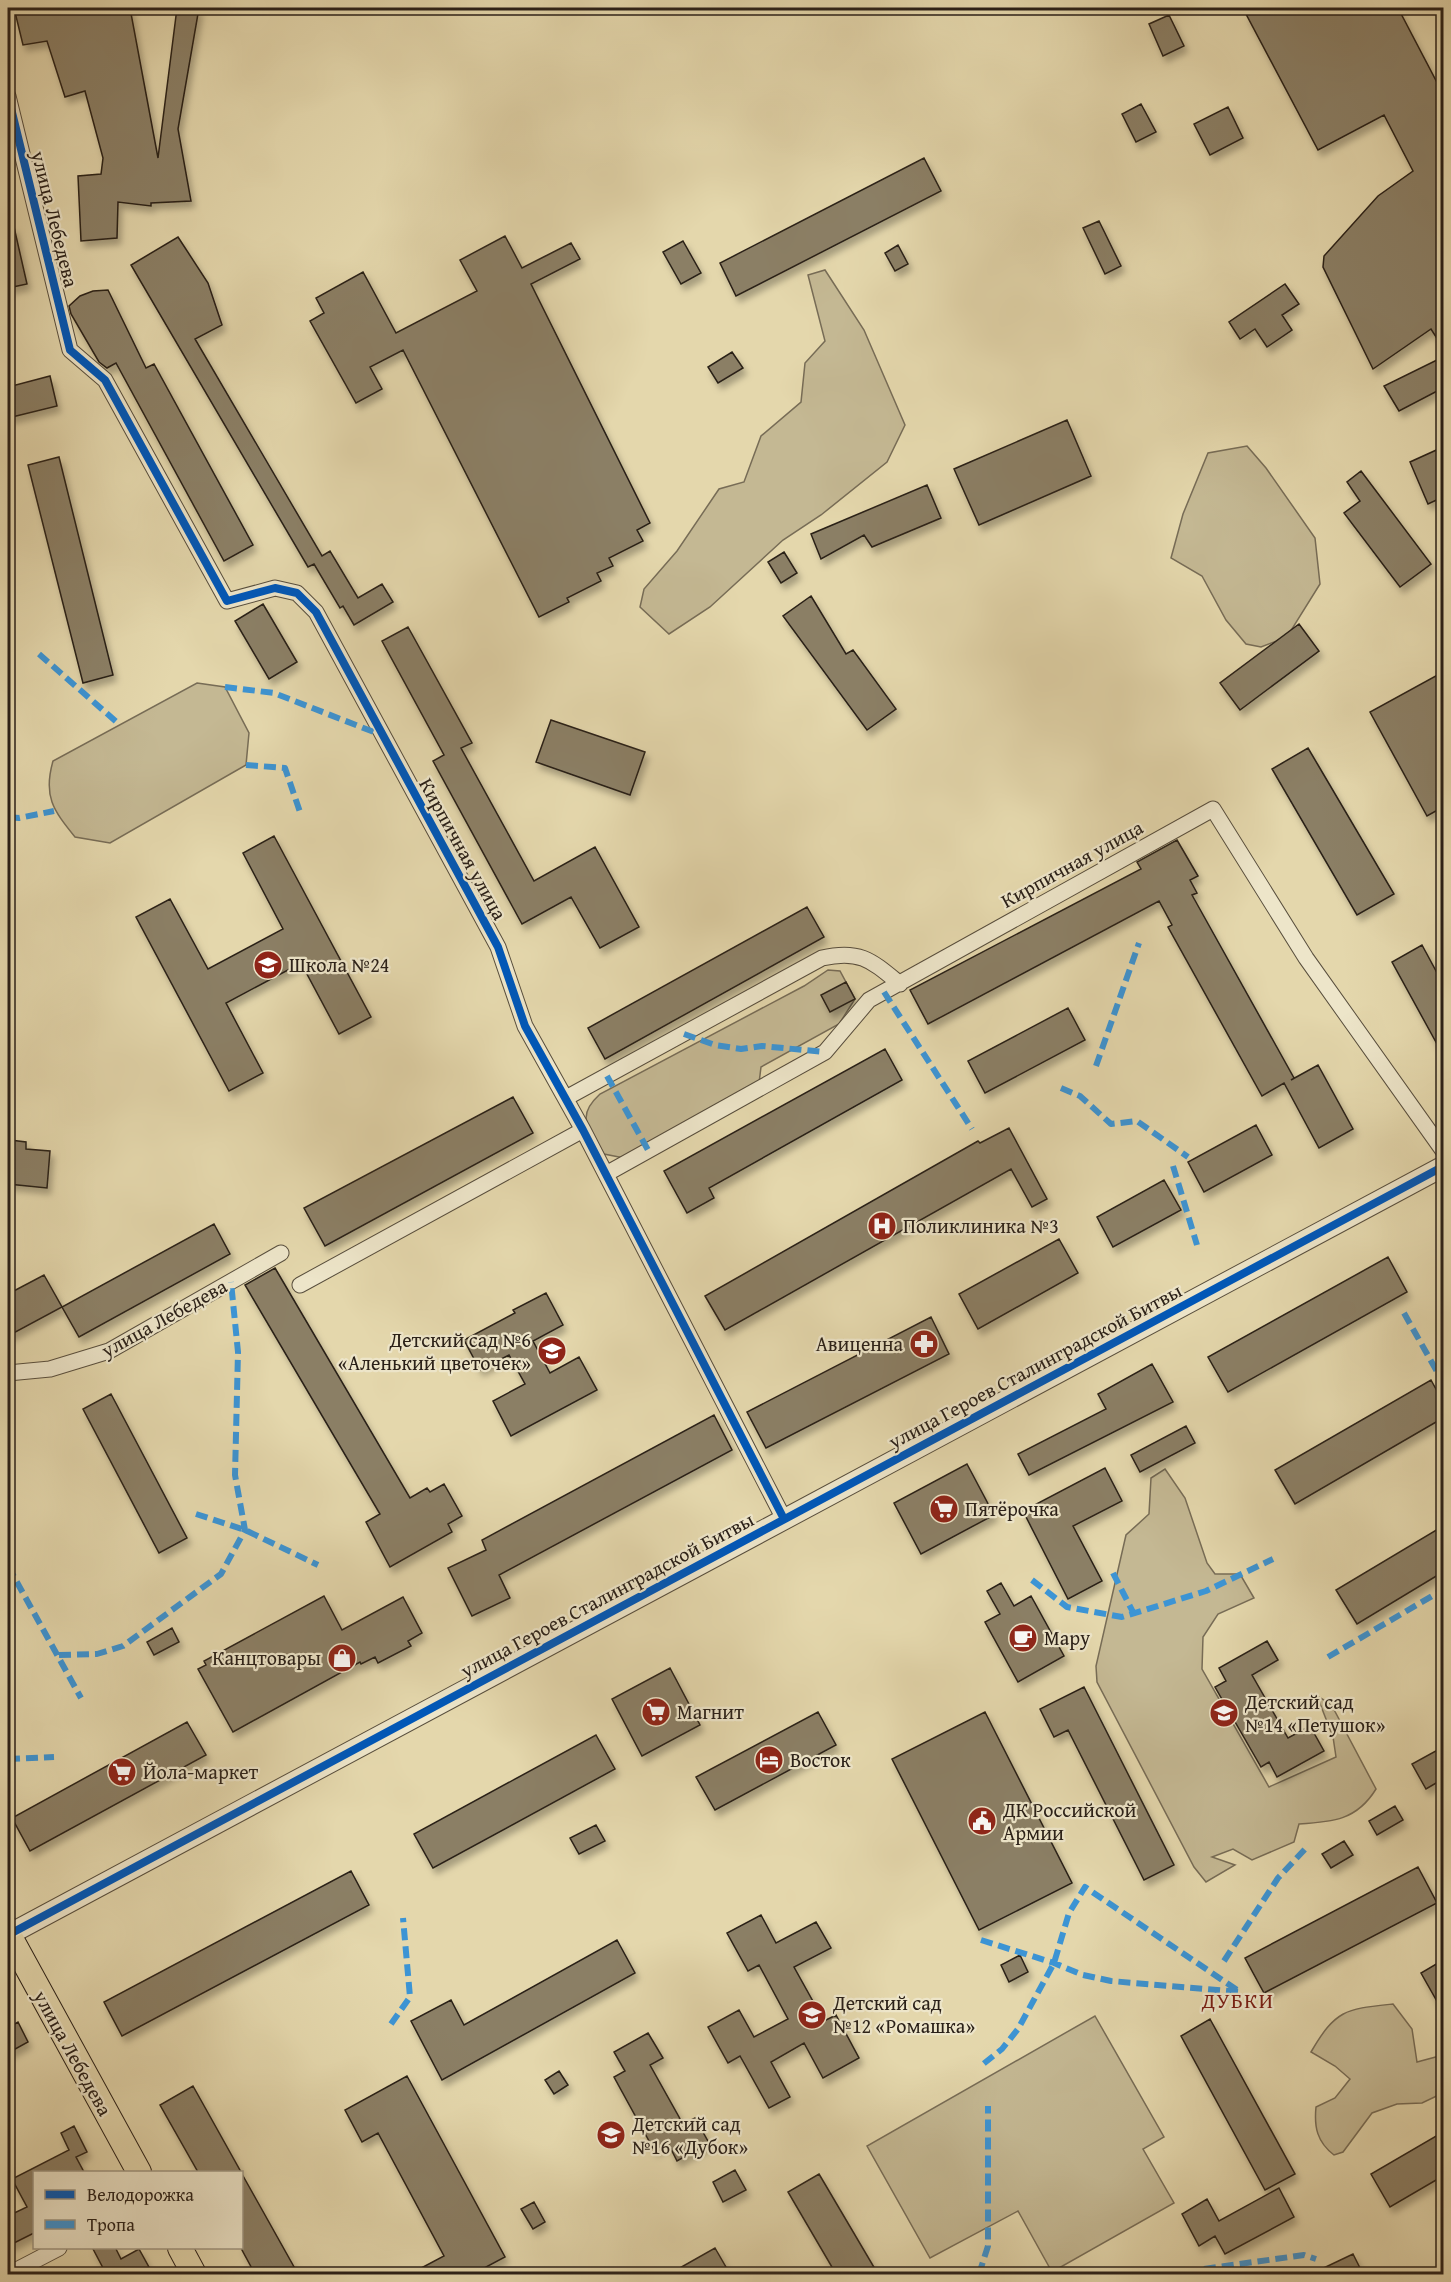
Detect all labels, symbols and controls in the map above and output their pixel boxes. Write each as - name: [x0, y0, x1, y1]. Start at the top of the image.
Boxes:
- street label: улица Лебедева: [24, 147, 87, 291]
- street label: Кирпичная улица: [412, 772, 515, 926]
- street label: Кирпичная улица: [995, 812, 1149, 915]
- school or university icon: Школа №24: [252, 949, 284, 981]
- place label: Школа №24: [289, 950, 389, 979]
- hospital icon: Поликлиника №3: [866, 1210, 898, 1242]
- place label: Поликлиника №3: [903, 1211, 1059, 1240]
- street label: улица Лебедева: [95, 1271, 232, 1365]
- street label: улица Героев Сталинградской Битвы: [882, 1276, 1187, 1456]
- place label: Детский сад №6 «Аленький цветочек»: [338, 1325, 531, 1377]
- pharmacy icon: Авиценна: [908, 1328, 940, 1360]
- place label: Авиценна: [816, 1329, 903, 1358]
- school or university icon: Детский сад №6 «Аленький цветочек»: [536, 1335, 568, 1367]
- supermarket icon: Пятёрочка: [928, 1493, 960, 1525]
- place label: Пятёрочка: [965, 1494, 1059, 1523]
- street label: улица Героев Сталинградской Битвы: [454, 1505, 759, 1685]
- cafe icon: Мару: [1007, 1622, 1039, 1654]
- place label: Мару: [1044, 1623, 1090, 1652]
- shop icon: Канцтовары: [326, 1642, 358, 1674]
- place label: Канцтовары: [212, 1643, 321, 1672]
- place label: Детский сад №14 «Петушок»: [1244, 1687, 1385, 1739]
- supermarket icon: Магнит: [640, 1696, 672, 1728]
- place label: Магнит: [677, 1697, 744, 1726]
- school or university icon: Детский сад №14 «Петушок»: [1208, 1697, 1240, 1729]
- hotel icon: Восток: [753, 1744, 785, 1776]
- place label: Восток: [790, 1745, 851, 1774]
- supermarket icon: Йола-маркет: [106, 1756, 138, 1788]
- place label: Йола-маркет: [143, 1757, 259, 1786]
- place label: ДК Российской Армии: [1002, 1795, 1136, 1847]
- public building icon: ДК Российской Армии: [966, 1805, 998, 1837]
- street label: улица Лебедева: [26, 1984, 120, 2121]
- district label: ДУБКИ: [1201, 1985, 1274, 2016]
- place label: Детский сад №12 «Ромашка»: [832, 1988, 975, 2040]
- school or university icon: Детский сад №12 «Ромашка»: [796, 1999, 828, 2031]
- place label: Детский сад №16 «Дубок»: [631, 2109, 748, 2161]
- school or university icon: Детский сад №16 «Дубок»: [595, 2119, 627, 2151]
- legend: [33, 2171, 243, 2249]
- text: Велодорожка: [87, 2181, 194, 2208]
- text: Тропа: [87, 2211, 135, 2238]

